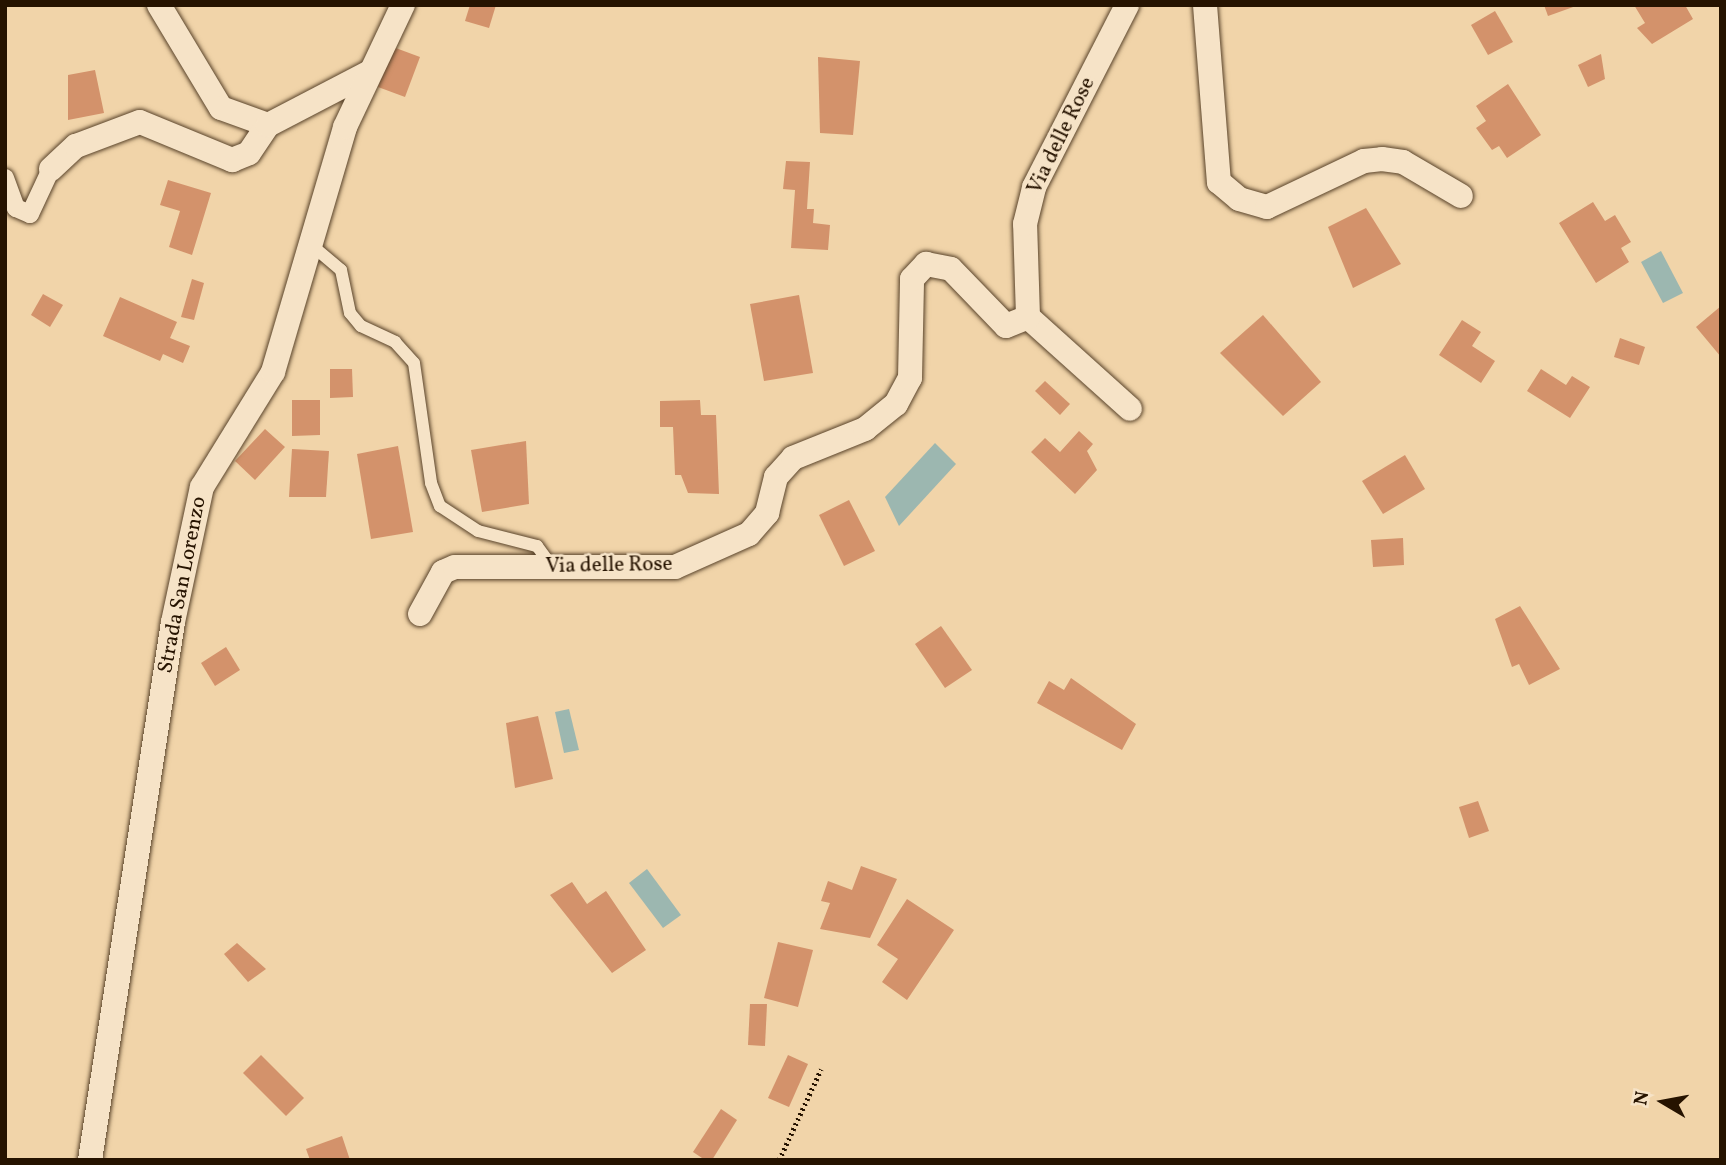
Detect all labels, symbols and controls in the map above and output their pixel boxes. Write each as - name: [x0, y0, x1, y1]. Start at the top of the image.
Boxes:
- street label: Via delle Rose: [1023, 73, 1101, 199]
- street label: Strada San Lorenzo: [154, 495, 212, 675]
- street label: Via delle Rose: [545, 552, 673, 580]
- north arrow: [1628, 1067, 1698, 1137]
- text: N: [1628, 1089, 1656, 1107]

